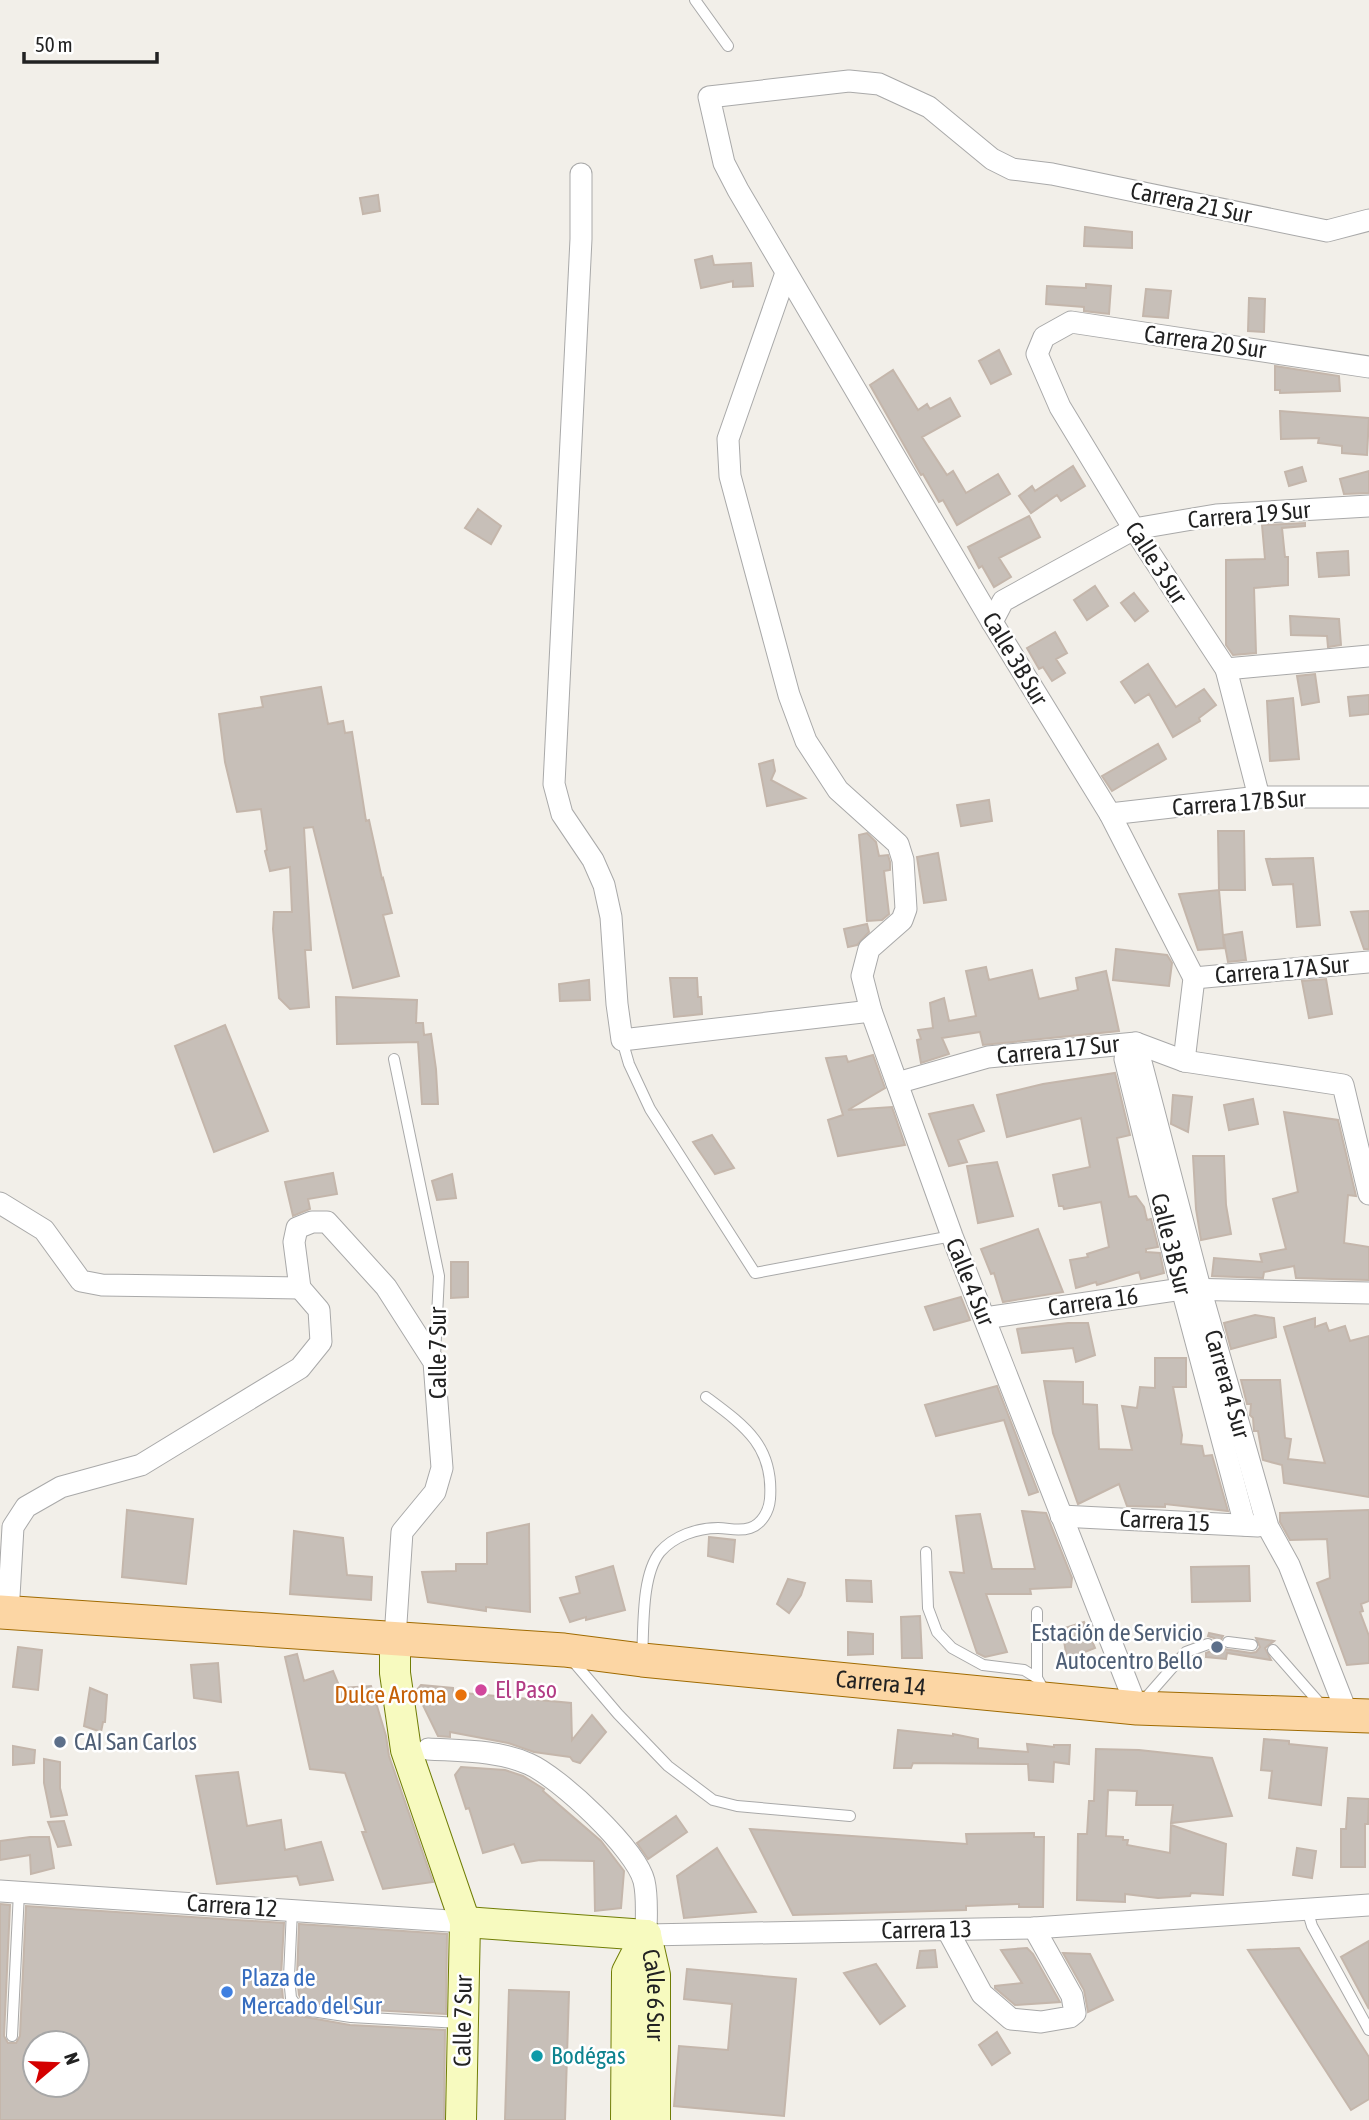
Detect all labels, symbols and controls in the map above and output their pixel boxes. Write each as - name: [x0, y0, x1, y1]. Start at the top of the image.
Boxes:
- scale bar: [24, 21, 158, 65]
- text: 50 m: [35, 32, 73, 56]
- street label: Carrera 21 Sur: [1128, 177, 1255, 229]
- street label: Carrera 20 Sur: [1142, 320, 1269, 364]
- street label: Carrera 19 Sur: [1187, 496, 1312, 533]
- street label: Calle 3 Sur: [1120, 517, 1193, 609]
- street label: Calle 3B Sur: [977, 608, 1054, 711]
- street label: Carrera 17B Sur: [1171, 784, 1308, 821]
- street label: Carrera 17A Sur: [1214, 950, 1351, 989]
- street label: Carrera 17 Sur: [996, 1030, 1121, 1069]
- street label: Calle 3B Sur: [1146, 1190, 1197, 1298]
- street label: Calle 4 Sur: [941, 1234, 1001, 1330]
- street label: Carrera 16: [1046, 1282, 1140, 1321]
- street label: Calle 7 Sur: [424, 1306, 451, 1399]
- street label: Carrera 4 Sur: [1199, 1327, 1256, 1442]
- street label: Carrera 15: [1119, 1505, 1211, 1536]
- place label: Estación de Servicio Autocentro Bello: [1031, 1619, 1203, 1674]
- marker: Estación de Servicio Autocentro Bello: [1209, 1639, 1225, 1655]
- street label: Carrera 14: [835, 1665, 927, 1700]
- place label: El Paso: [495, 1676, 557, 1703]
- place label: Dulce Aroma: [334, 1681, 447, 1708]
- marker: El Paso: [473, 1682, 489, 1698]
- marker: Dulce Aroma: [453, 1687, 469, 1703]
- place label: CAI San Carlos: [74, 1728, 197, 1755]
- marker: CAI San Carlos: [52, 1734, 68, 1750]
- street label: Carrera 12: [186, 1889, 278, 1922]
- street label: Carrera 13: [881, 1915, 972, 1944]
- street label: Calle 6 Sur: [637, 1947, 669, 2042]
- place label: Plaza de Mercado del Sur: [241, 1964, 383, 2019]
- street label: Calle 7 Sur: [448, 1974, 477, 2067]
- marker: Plaza de Mercado del Sur: [219, 1984, 235, 2000]
- north arrow: [21, 2029, 91, 2099]
- place label: Bodégas: [551, 2042, 625, 2069]
- marker: Bodégas: [529, 2048, 545, 2064]
- text: N: [60, 2050, 84, 2067]

